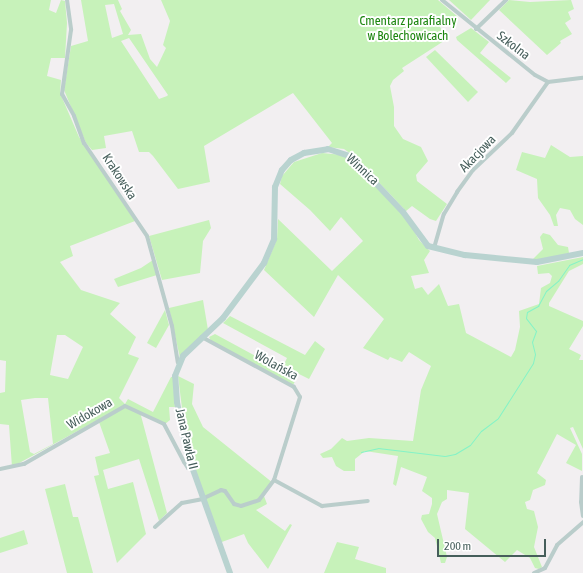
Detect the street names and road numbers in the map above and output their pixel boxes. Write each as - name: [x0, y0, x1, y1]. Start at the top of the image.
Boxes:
- street label: Szkolna: [493, 28, 533, 64]
- street label: Akacjowa: [457, 132, 499, 176]
- street label: Krakowska: [98, 151, 140, 203]
- street label: Winnica: [342, 151, 382, 189]
- street label: Wolańska: [252, 348, 300, 384]
- street label: Widokowa: [65, 395, 115, 433]
- street label: Jana Pawła II: [171, 407, 201, 471]

